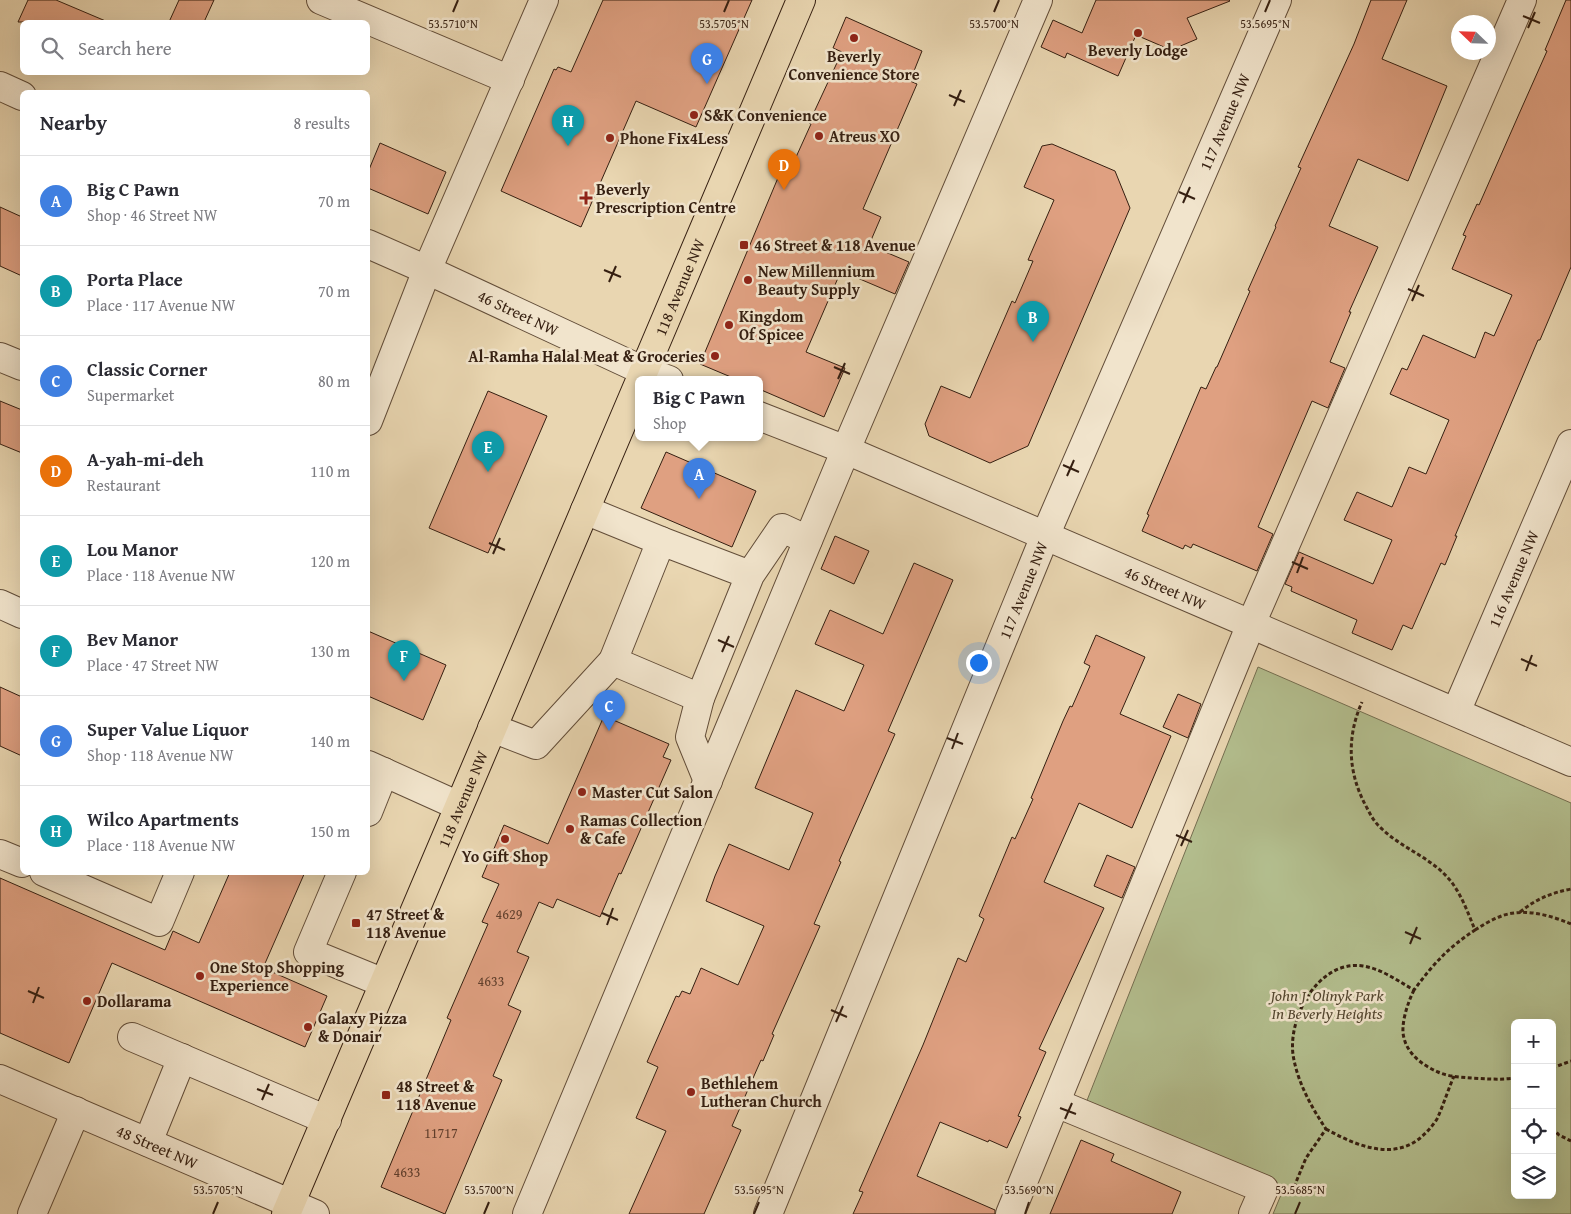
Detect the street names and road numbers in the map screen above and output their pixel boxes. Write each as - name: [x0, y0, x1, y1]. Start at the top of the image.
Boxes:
- street label: 117 Avenue NW: [1193, 69, 1256, 174]
- street label: 118 Avenue NW: [648, 234, 711, 339]
- street label: 46 Street NW: [474, 283, 563, 342]
- street label: 116 Avenue NW: [1482, 526, 1545, 631]
- street label: 117 Avenue NW: [992, 537, 1054, 642]
- street label: 46 Street NW: [1121, 559, 1210, 616]
- street label: 118 Avenue NW: [431, 746, 494, 851]
- street label: 48 Street NW: [112, 1118, 202, 1175]

